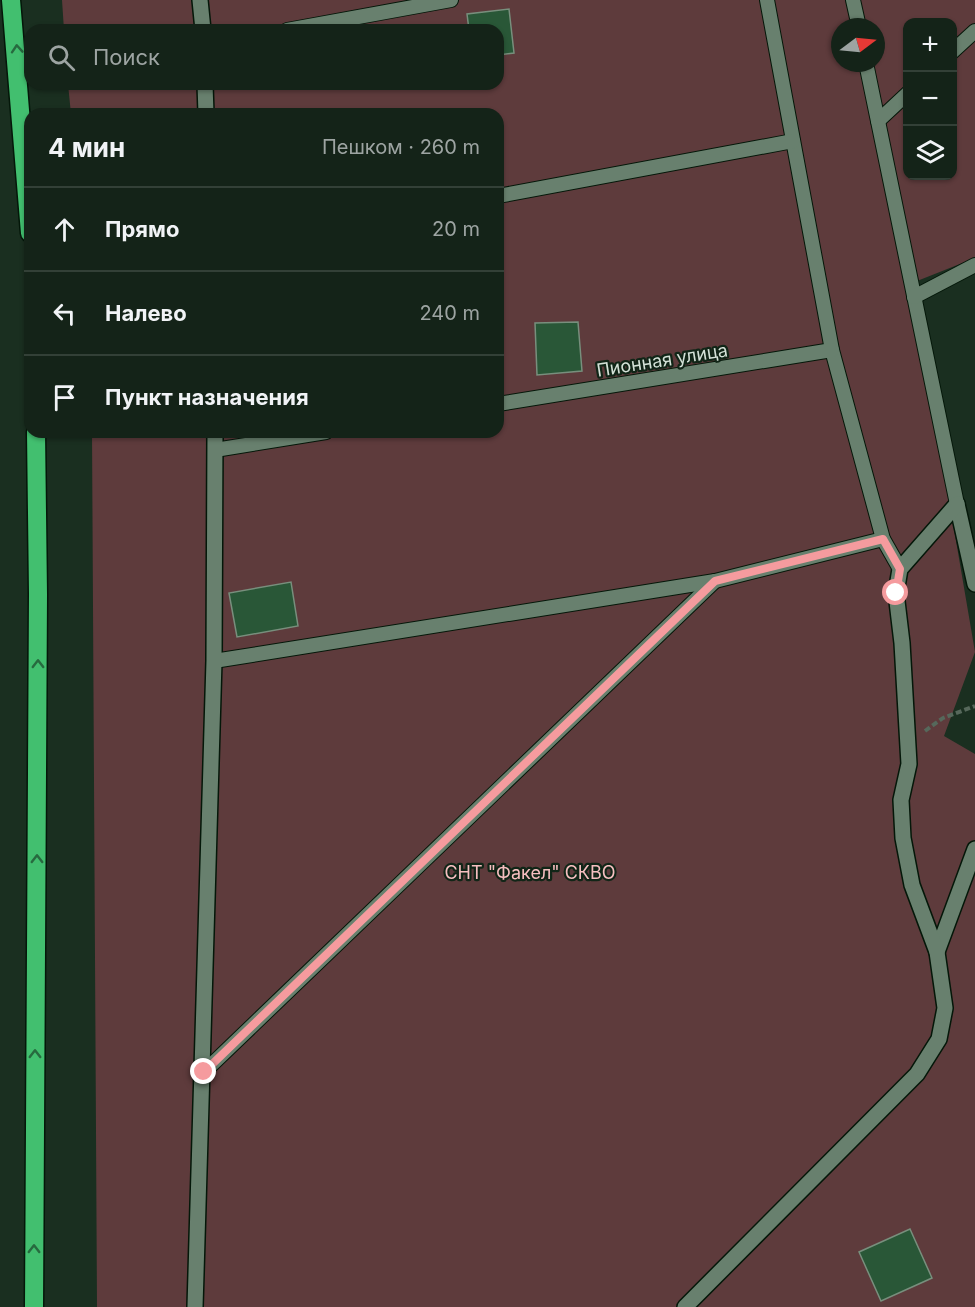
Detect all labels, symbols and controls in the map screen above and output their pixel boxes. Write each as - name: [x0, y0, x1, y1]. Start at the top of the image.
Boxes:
- north arrow: [831, 18, 885, 72]
- map controls: [903, 18, 957, 180]
- button: +: [903, 18, 957, 72]
- search box: [24, 24, 504, 90]
- icon: search: [45, 41, 78, 74]
- one-way arrow: [10, 44, 23, 53]
- text: Поиск: [93, 44, 160, 70]
- button: −: [903, 72, 957, 126]
- button: layers: [903, 126, 957, 180]
- text: 4 мин: [48, 132, 125, 163]
- text: Пешком · 260 m: [322, 135, 480, 159]
- icon: ahead: [48, 213, 81, 246]
- text: Прямо: [105, 216, 179, 242]
- text: 20 m: [432, 217, 480, 241]
- icon: left: [48, 297, 81, 330]
- text: Налево: [105, 300, 187, 326]
- text: 240 m: [419, 301, 480, 325]
- street label: Пионная улица: [595, 339, 729, 381]
- icon: arrive: [48, 381, 81, 414]
- text: Пункт назначения: [105, 384, 309, 410]
- route start: [882, 579, 908, 605]
- one-way arrow: [32, 659, 44, 668]
- one-way arrow: [30, 854, 43, 863]
- park label: СНТ "Факел" СКВО: [444, 862, 616, 883]
- one-way arrow: [29, 1049, 42, 1058]
- route end: [190, 1058, 216, 1084]
- one-way arrow: [28, 1244, 40, 1253]

